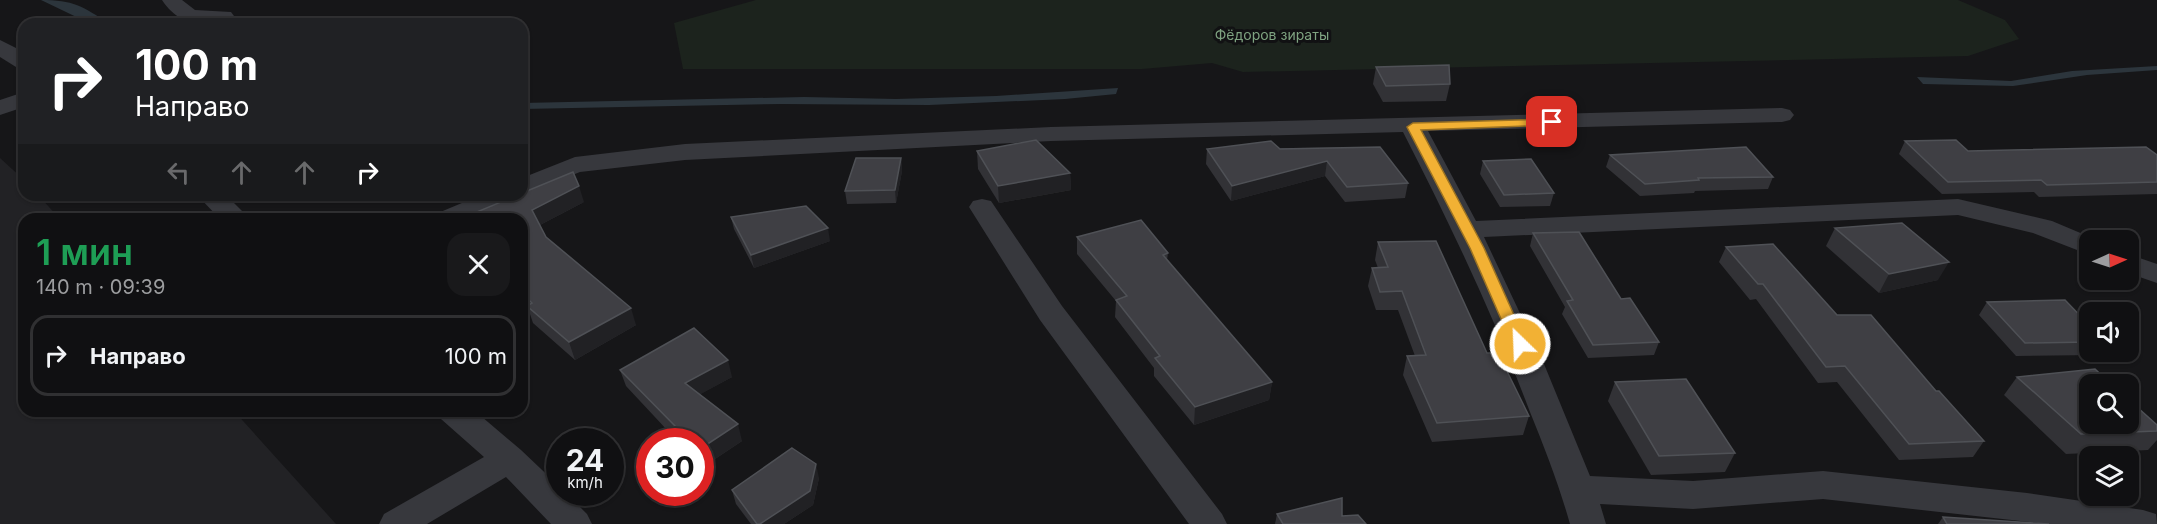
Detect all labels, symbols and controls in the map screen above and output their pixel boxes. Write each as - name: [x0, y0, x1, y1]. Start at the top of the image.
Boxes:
- park label: Фёдоров зираты: [1215, 26, 1329, 43]
- text: 100 m: [135, 39, 258, 90]
- icon: right: [36, 42, 114, 120]
- text: Направо: [135, 90, 250, 123]
- pin: [1526, 96, 1577, 147]
- icon: arrive: [1535, 105, 1568, 138]
- icon: left: [162, 156, 195, 189]
- icon: ahead: [225, 156, 258, 189]
- icon: ahead: [288, 156, 321, 189]
- icon: right: [351, 156, 384, 189]
- text: 1 мин: [36, 230, 133, 274]
- north arrow: [2079, 230, 2139, 290]
- map controls: [2079, 230, 2139, 506]
- button: close: [447, 233, 510, 296]
- text: 140 m · 09:39: [36, 275, 165, 299]
- button: sound: [2079, 302, 2139, 362]
- position arrow: [1488, 312, 1552, 376]
- icon: right: [39, 339, 72, 372]
- text: Направо: [90, 343, 186, 369]
- text: 100 m: [445, 343, 507, 369]
- button: search: [2079, 374, 2139, 434]
- speed limit sign: 30: [636, 428, 714, 506]
- text: 24: [566, 442, 604, 478]
- button: layers: [2079, 446, 2139, 506]
- text: km/h: [567, 473, 603, 492]

